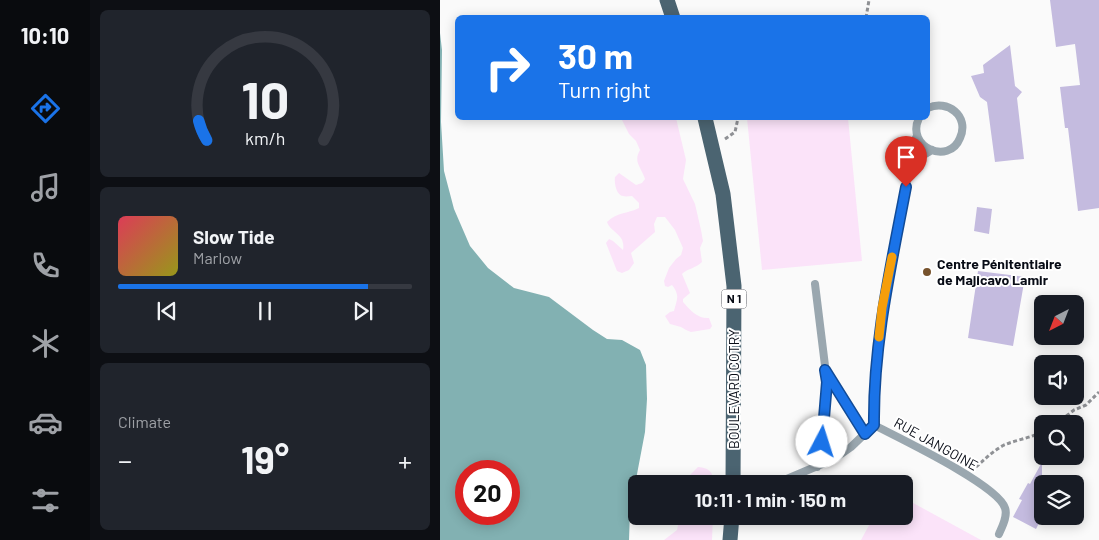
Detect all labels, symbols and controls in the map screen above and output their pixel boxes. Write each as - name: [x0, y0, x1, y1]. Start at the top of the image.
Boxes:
- text: 10:10: [21, 22, 69, 48]
- text: 30 m: [558, 34, 633, 76]
- icon: right: [475, 35, 540, 100]
- text: 10: [241, 67, 289, 129]
- text: Turn right: [558, 76, 651, 102]
- icon: directions: [28, 91, 63, 126]
- text: km/h: [245, 127, 285, 149]
- pin: [885, 136, 927, 187]
- icon: arrive: [892, 143, 920, 171]
- icon: music: [28, 170, 63, 205]
- text: Slow Tide: [193, 225, 275, 248]
- icon: phone: [28, 248, 63, 283]
- text: Marlow: [193, 248, 242, 267]
- place label: Centre Pénitentiaire de Majicavo Lamir: [937, 255, 1062, 288]
- marker: Centre Pénitentiaire de Majicavo Lamir: [921, 266, 933, 278]
- road number: N 1: [722, 290, 746, 308]
- north arrow: [1034, 295, 1084, 345]
- map controls: [1034, 295, 1084, 525]
- icon: previous: [153, 297, 181, 325]
- icon: pause: [251, 297, 279, 325]
- icon: next: [349, 297, 377, 325]
- icon: climate: [28, 326, 63, 361]
- street label: BOULEVARD COTRY: [725, 329, 742, 449]
- button: sound: [1034, 355, 1084, 405]
- icon: car: [28, 405, 63, 440]
- text: Climate: [118, 412, 171, 431]
- street label: RUE JANGOINE: [891, 413, 981, 474]
- position arrow: [795, 415, 847, 467]
- button: search: [1034, 415, 1084, 465]
- text: 19°: [241, 436, 289, 482]
- text: −: [118, 443, 132, 477]
- text: +: [398, 443, 412, 477]
- speed limit sign: 20: [455, 460, 520, 525]
- button: layers: [1034, 475, 1084, 525]
- icon: filters: [28, 483, 63, 518]
- text: 10:11 · 1 min · 150 m: [695, 488, 846, 511]

